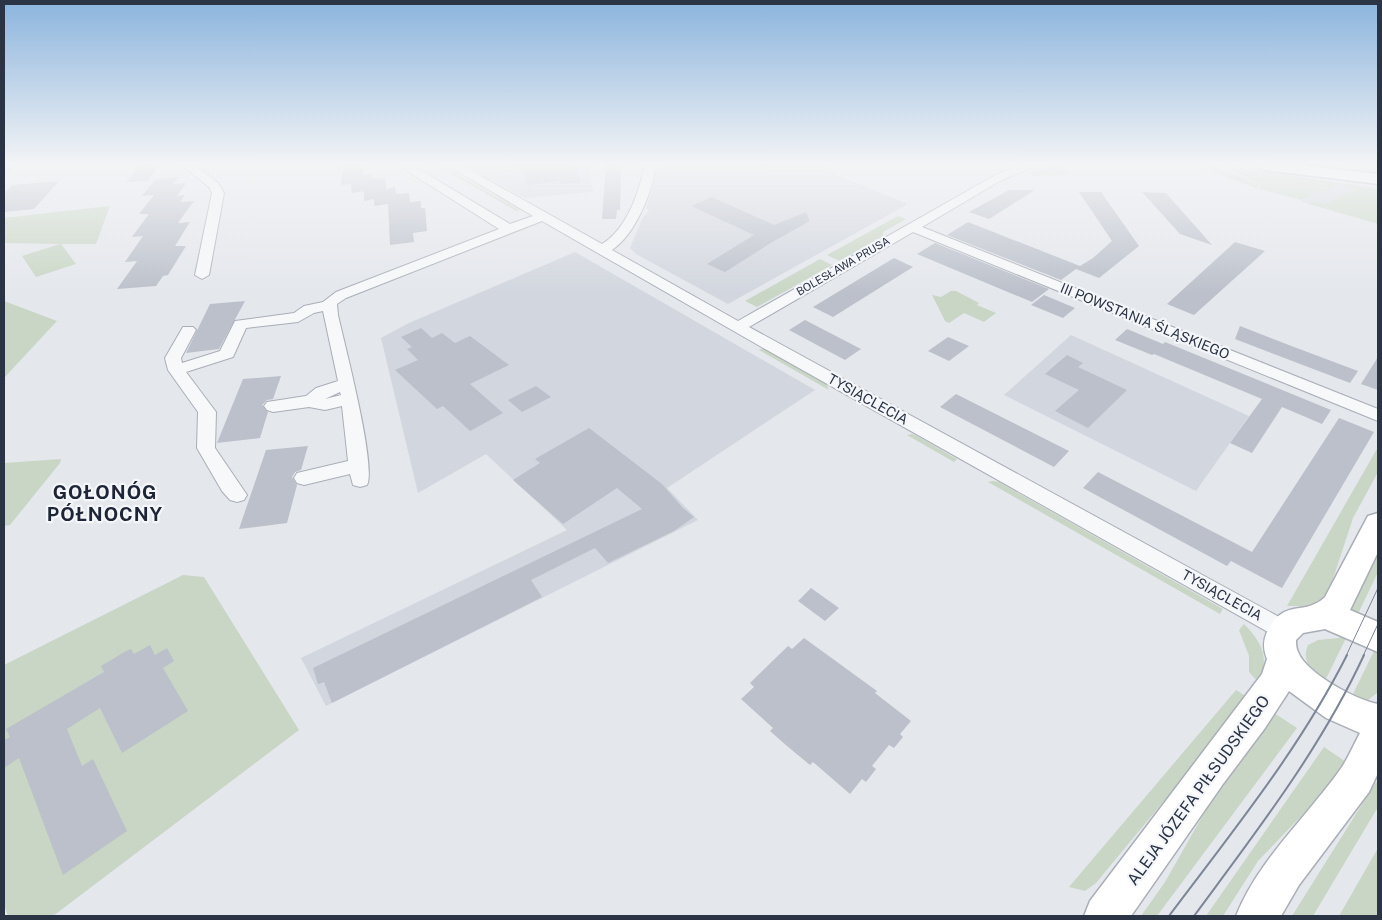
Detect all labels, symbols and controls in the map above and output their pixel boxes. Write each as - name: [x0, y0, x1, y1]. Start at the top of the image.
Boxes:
- street label: BOLESŁAWA PRUSA: [794, 234, 892, 298]
- street label: III POWSTANIA ŚLĄSKIEGO: [1058, 278, 1233, 362]
- street label: TYSIĄCLECIA: [825, 370, 911, 428]
- district label: GOŁONÓG PÓŁNOCNY: [47, 481, 163, 525]
- street label: TYSIĄCLECIA: [1179, 566, 1265, 624]
- street label: ALEJA JÓZEFA PIŁSUDSKIEGO: [1122, 691, 1274, 889]

